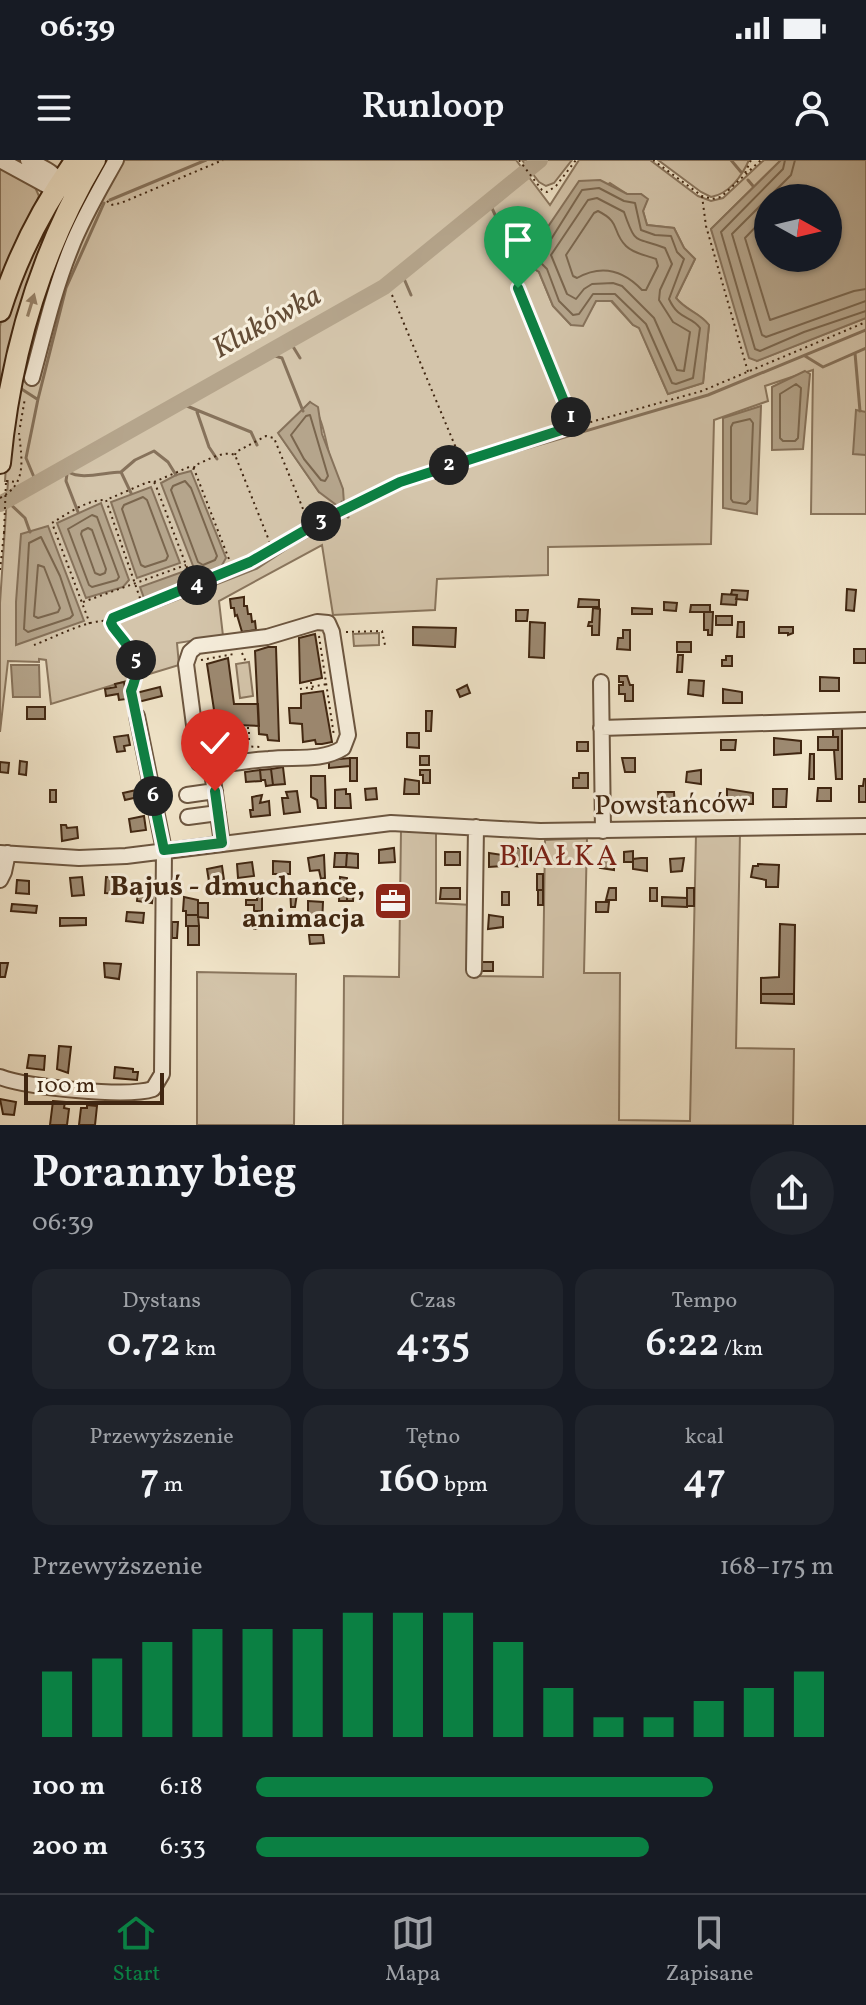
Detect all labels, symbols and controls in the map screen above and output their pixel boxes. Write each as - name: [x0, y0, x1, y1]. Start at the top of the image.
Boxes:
- text: 06:39: [40, 7, 115, 49]
- text: Runloop: [362, 83, 504, 133]
- icon: menu: [32, 86, 76, 130]
- icon: person: [790, 86, 834, 130]
- north arrow: [754, 184, 842, 272]
- map controls: [754, 184, 842, 272]
- pin: [484, 206, 552, 288]
- icon: arrive: [496, 218, 540, 262]
- water label: Klukówka: [205, 276, 329, 370]
- one-way arrow: [25, 292, 38, 316]
- pin: 1: [551, 397, 591, 437]
- text: 1: [567, 401, 575, 432]
- pin: 2: [429, 445, 469, 485]
- text: 2: [443, 449, 455, 480]
- pin: 3: [301, 501, 341, 541]
- text: 3: [315, 505, 327, 536]
- pin: 4: [177, 565, 217, 605]
- text: 4: [190, 569, 204, 600]
- pin: 5: [116, 640, 156, 680]
- text: 5: [131, 644, 141, 675]
- pin: [181, 709, 249, 791]
- icon: check: [193, 721, 237, 765]
- pin: 6: [133, 776, 173, 816]
- text: 6: [147, 780, 159, 811]
- street label: Powstańców: [594, 785, 748, 826]
- district label: BIAŁKA: [499, 836, 619, 878]
- place label: Bajuś - dmuchance, animacja: [110, 868, 365, 939]
- office icon: Bajuś - dmuchance, animacja: [372, 880, 414, 922]
- scale bar: [24, 1069, 164, 1105]
- text: 100 m: [36, 1071, 95, 1102]
- text: Poranny bieg: [32, 1144, 297, 1205]
- button: share: [750, 1151, 834, 1235]
- text: 06:39: [32, 1205, 94, 1241]
- text: Dystans: [122, 1286, 201, 1317]
- text: Czas: [410, 1286, 456, 1317]
- text: Tempo: [672, 1286, 737, 1317]
- text: 0.72: [107, 1317, 181, 1373]
- text: 4:35: [396, 1317, 470, 1373]
- text: 6:22: [645, 1317, 719, 1373]
- text: km: [181, 1334, 216, 1365]
- text: /km: [719, 1334, 763, 1365]
- text: Przewyższenie: [90, 1422, 234, 1453]
- text: Tętno: [406, 1422, 460, 1453]
- text: kcal: [685, 1422, 724, 1453]
- text: 7: [140, 1453, 159, 1509]
- text: 160: [378, 1453, 440, 1509]
- text: 47: [683, 1453, 726, 1509]
- text: m: [159, 1470, 183, 1501]
- text: bpm: [440, 1470, 488, 1501]
- text: Przewyższenie: [32, 1549, 202, 1585]
- text: 168–175 m: [719, 1549, 834, 1585]
- text: 100 m: [32, 1769, 105, 1805]
- text: 6:18: [160, 1769, 203, 1805]
- text: 200 m: [32, 1829, 108, 1865]
- text: 6:33: [160, 1829, 206, 1865]
- tab: Start: [113, 1911, 160, 1990]
- tab: Mapa: [385, 1911, 440, 1990]
- tab: Zapisane: [665, 1911, 753, 1990]

